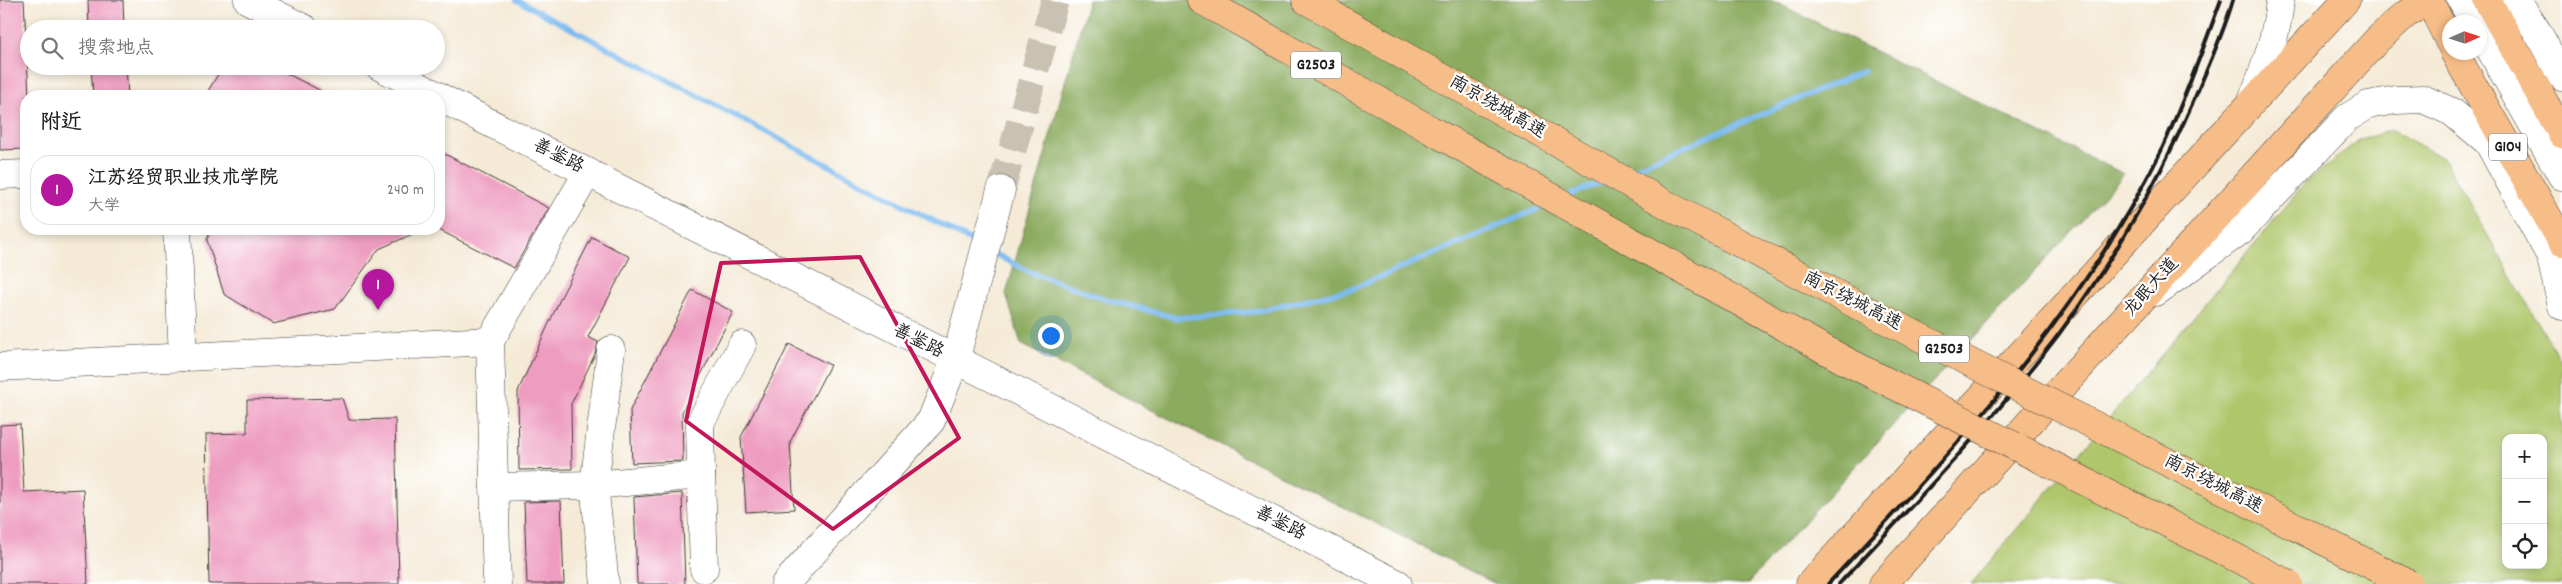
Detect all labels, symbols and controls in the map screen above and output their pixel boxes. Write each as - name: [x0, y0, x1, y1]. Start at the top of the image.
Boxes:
- north arrow: [2442, 15, 2487, 60]
- search box: [20, 20, 445, 75]
- icon: search: [38, 34, 66, 62]
- text: 搜索地点: [78, 36, 154, 63]
- road number: G2503: [1291, 52, 1341, 78]
- street label: 南京绕城高速: [1444, 70, 1550, 146]
- text: 附近: [40, 109, 82, 139]
- street label: 善鉴路: [528, 134, 588, 180]
- road number: G104: [2489, 134, 2527, 160]
- text: 江苏经贸职业技术学院: [88, 166, 278, 193]
- text: 1: [55, 179, 59, 202]
- text: 240 m: [387, 179, 424, 202]
- text: 大学: [88, 195, 120, 218]
- street label: 龙眠大道: [2119, 253, 2185, 323]
- street label: 南京绕城高速: [1798, 266, 1906, 338]
- pin: 1: [362, 269, 394, 310]
- street label: 善鉴路: [888, 319, 948, 365]
- your location: [1038, 323, 1064, 349]
- road number: G2503: [1919, 336, 1969, 362]
- map controls: [2502, 434, 2547, 569]
- button: +: [2502, 434, 2547, 479]
- street label: 南京绕城高速: [2159, 449, 2267, 521]
- button: −: [2502, 479, 2547, 524]
- street label: 善鉴路: [1250, 501, 1310, 547]
- button: locate: [2502, 524, 2547, 569]

